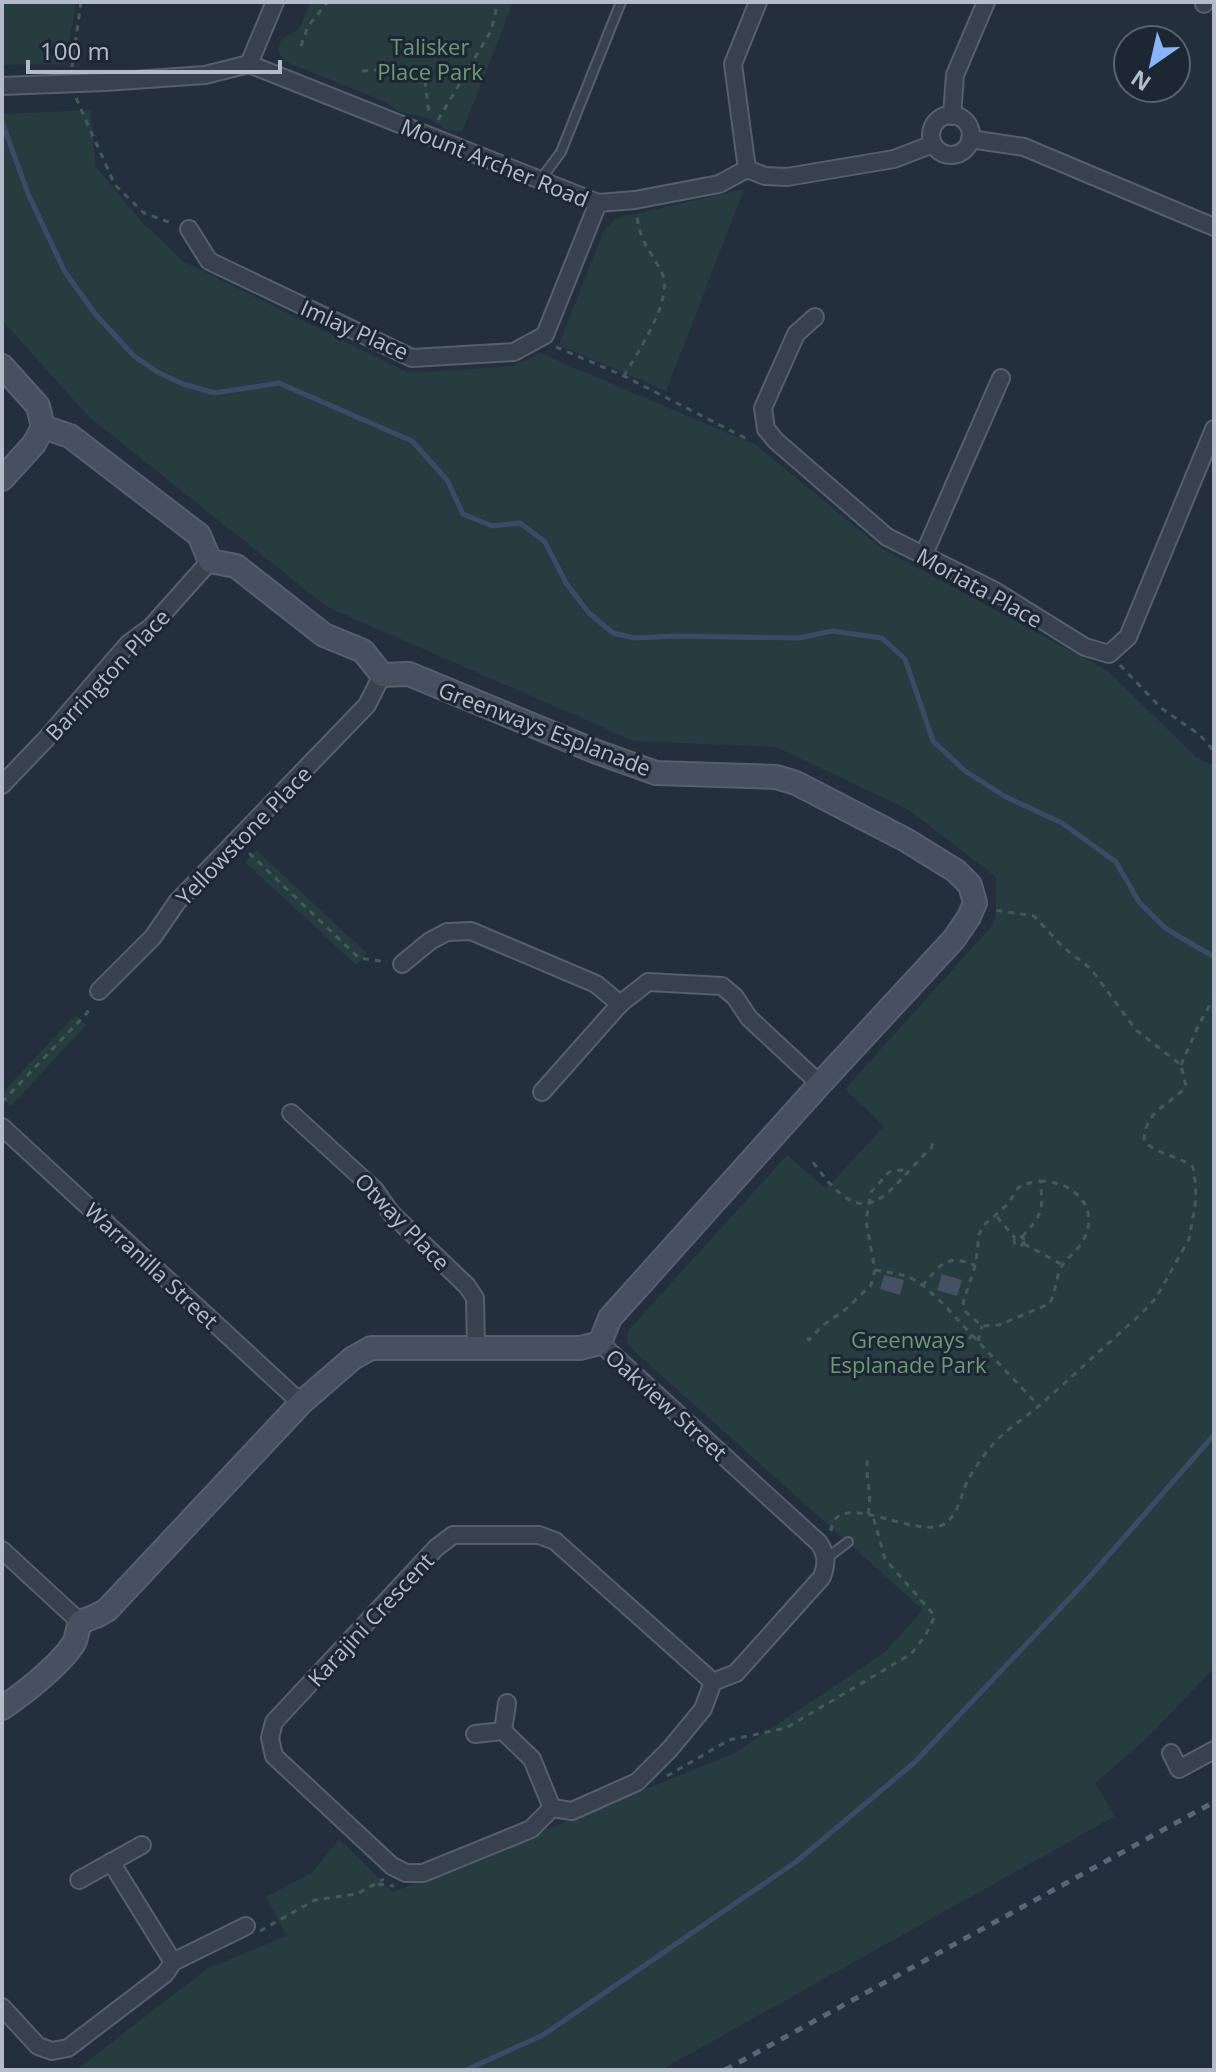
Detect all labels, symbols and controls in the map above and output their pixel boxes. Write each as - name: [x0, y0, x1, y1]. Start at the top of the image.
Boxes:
- scale bar: [28, 24, 280, 74]
- north arrow: [1112, 24, 1192, 104]
- park label: Talisker Place Park: [377, 31, 483, 86]
- text: 100 m: [40, 34, 110, 67]
- text: N: [1124, 64, 1156, 99]
- street label: Mount Archer Road: [397, 111, 593, 213]
- street label: Imlay Place: [296, 292, 414, 366]
- street label: Moriata Place: [912, 540, 1048, 634]
- street label: Barrington Place: [38, 602, 176, 746]
- street label: Greenways Esplanade: [435, 674, 655, 782]
- street label: Yellowstone Place: [169, 759, 317, 911]
- street label: Otway Place: [349, 1166, 457, 1276]
- street label: Warranilla Street: [79, 1195, 225, 1335]
- park label: Greenways Esplanade Park: [829, 1324, 987, 1379]
- street label: Oakview Street: [600, 1341, 734, 1467]
- street label: Karajini Crescent: [300, 1546, 440, 1692]

